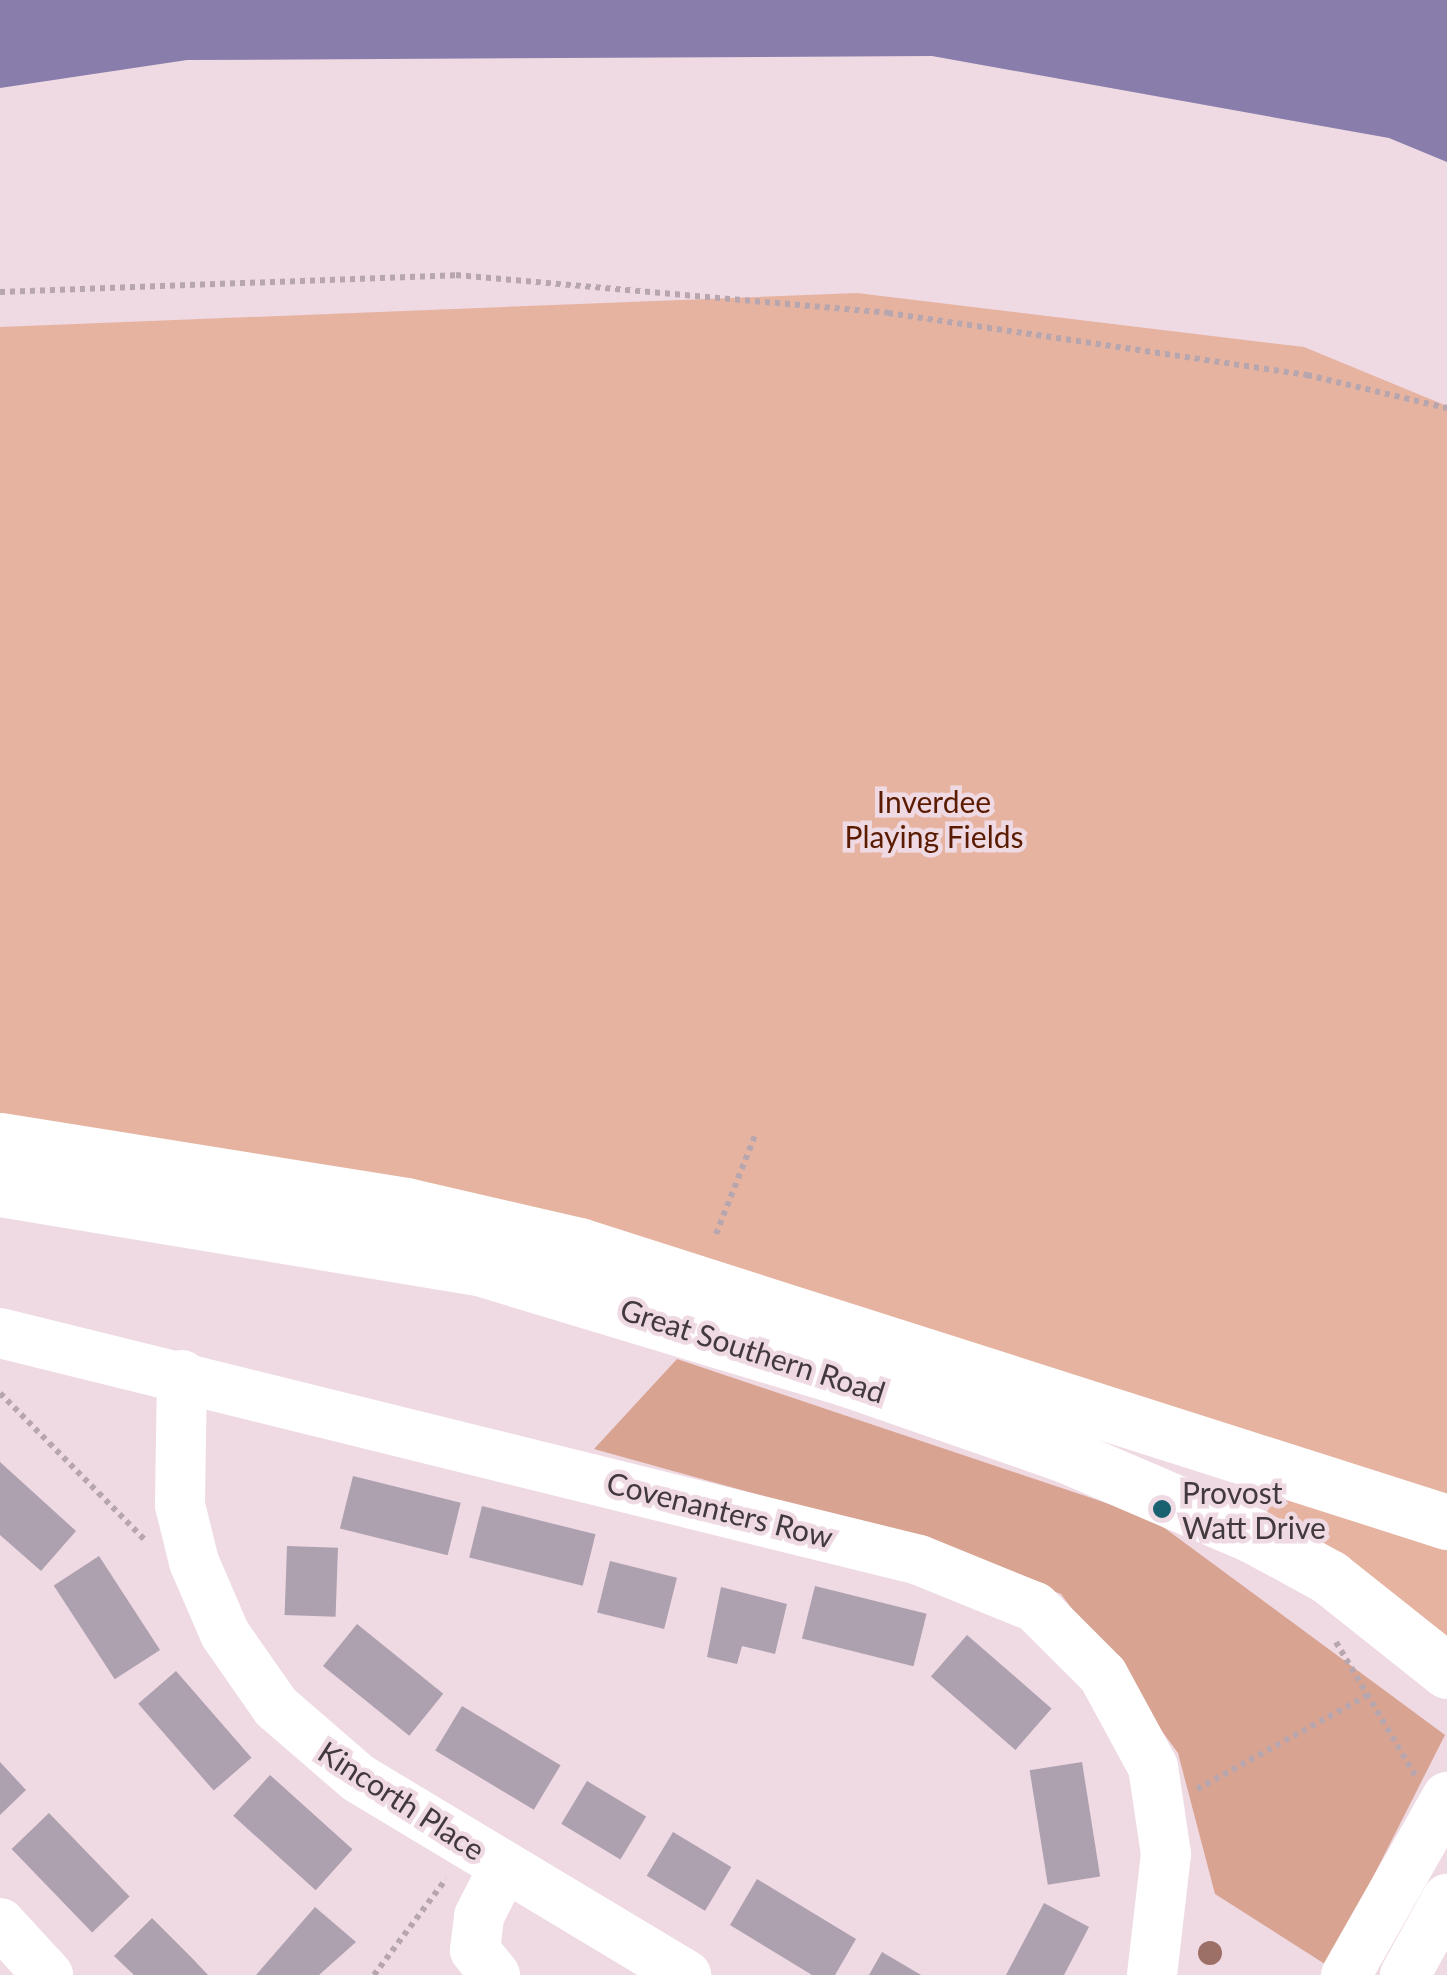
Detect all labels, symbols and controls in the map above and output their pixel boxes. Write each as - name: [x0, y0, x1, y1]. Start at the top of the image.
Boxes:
- park label: Inverdee Playing Fields: [844, 783, 1024, 854]
- street label: Great Southern Road: [616, 1290, 890, 1410]
- street label: Covenanters Row: [603, 1464, 837, 1554]
- place label: Provost Watt Drive: [1182, 1474, 1326, 1544]
- marker: Provost Watt Drive: [1151, 1498, 1173, 1520]
- street label: Kincorth Place: [312, 1733, 492, 1867]

